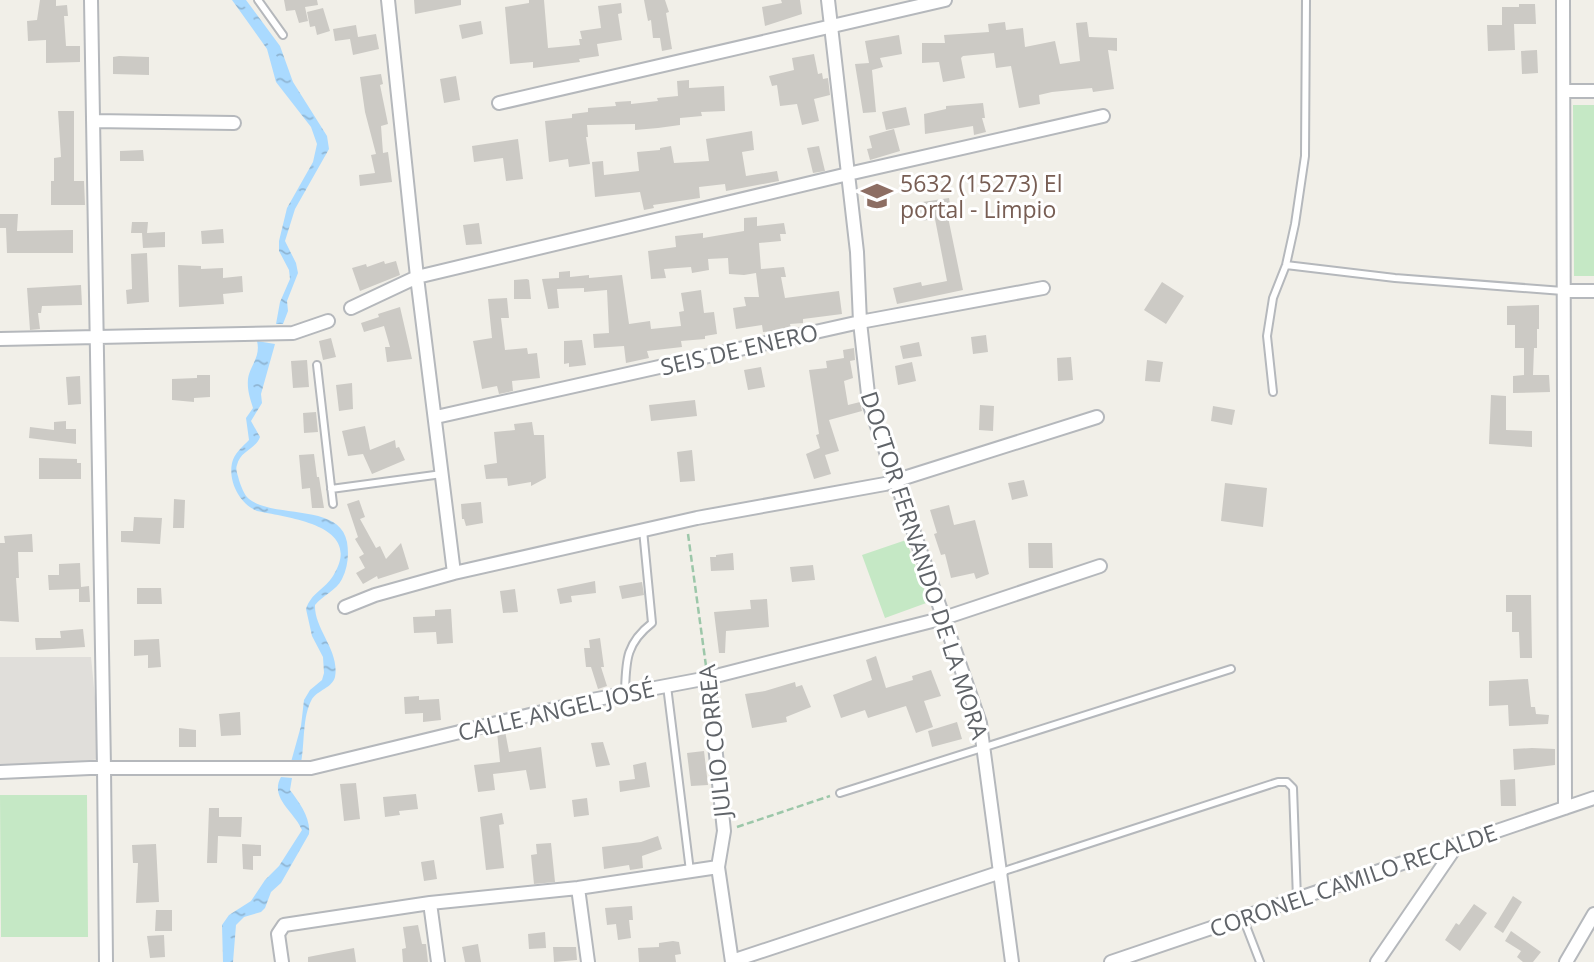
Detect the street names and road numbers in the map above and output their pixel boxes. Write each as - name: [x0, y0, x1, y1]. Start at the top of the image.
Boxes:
- street label: SEIS DE ENERO: [657, 315, 821, 383]
- street label: DOCTOR FERNANDO DE LA MORA: [854, 387, 997, 743]
- street label: JULIO CORREA: [690, 663, 738, 821]
- street label: CALLE ANGEL JOSÉ: [455, 672, 657, 748]
- street label: CORONEL CAMILO RECALDE: [1205, 816, 1501, 944]

